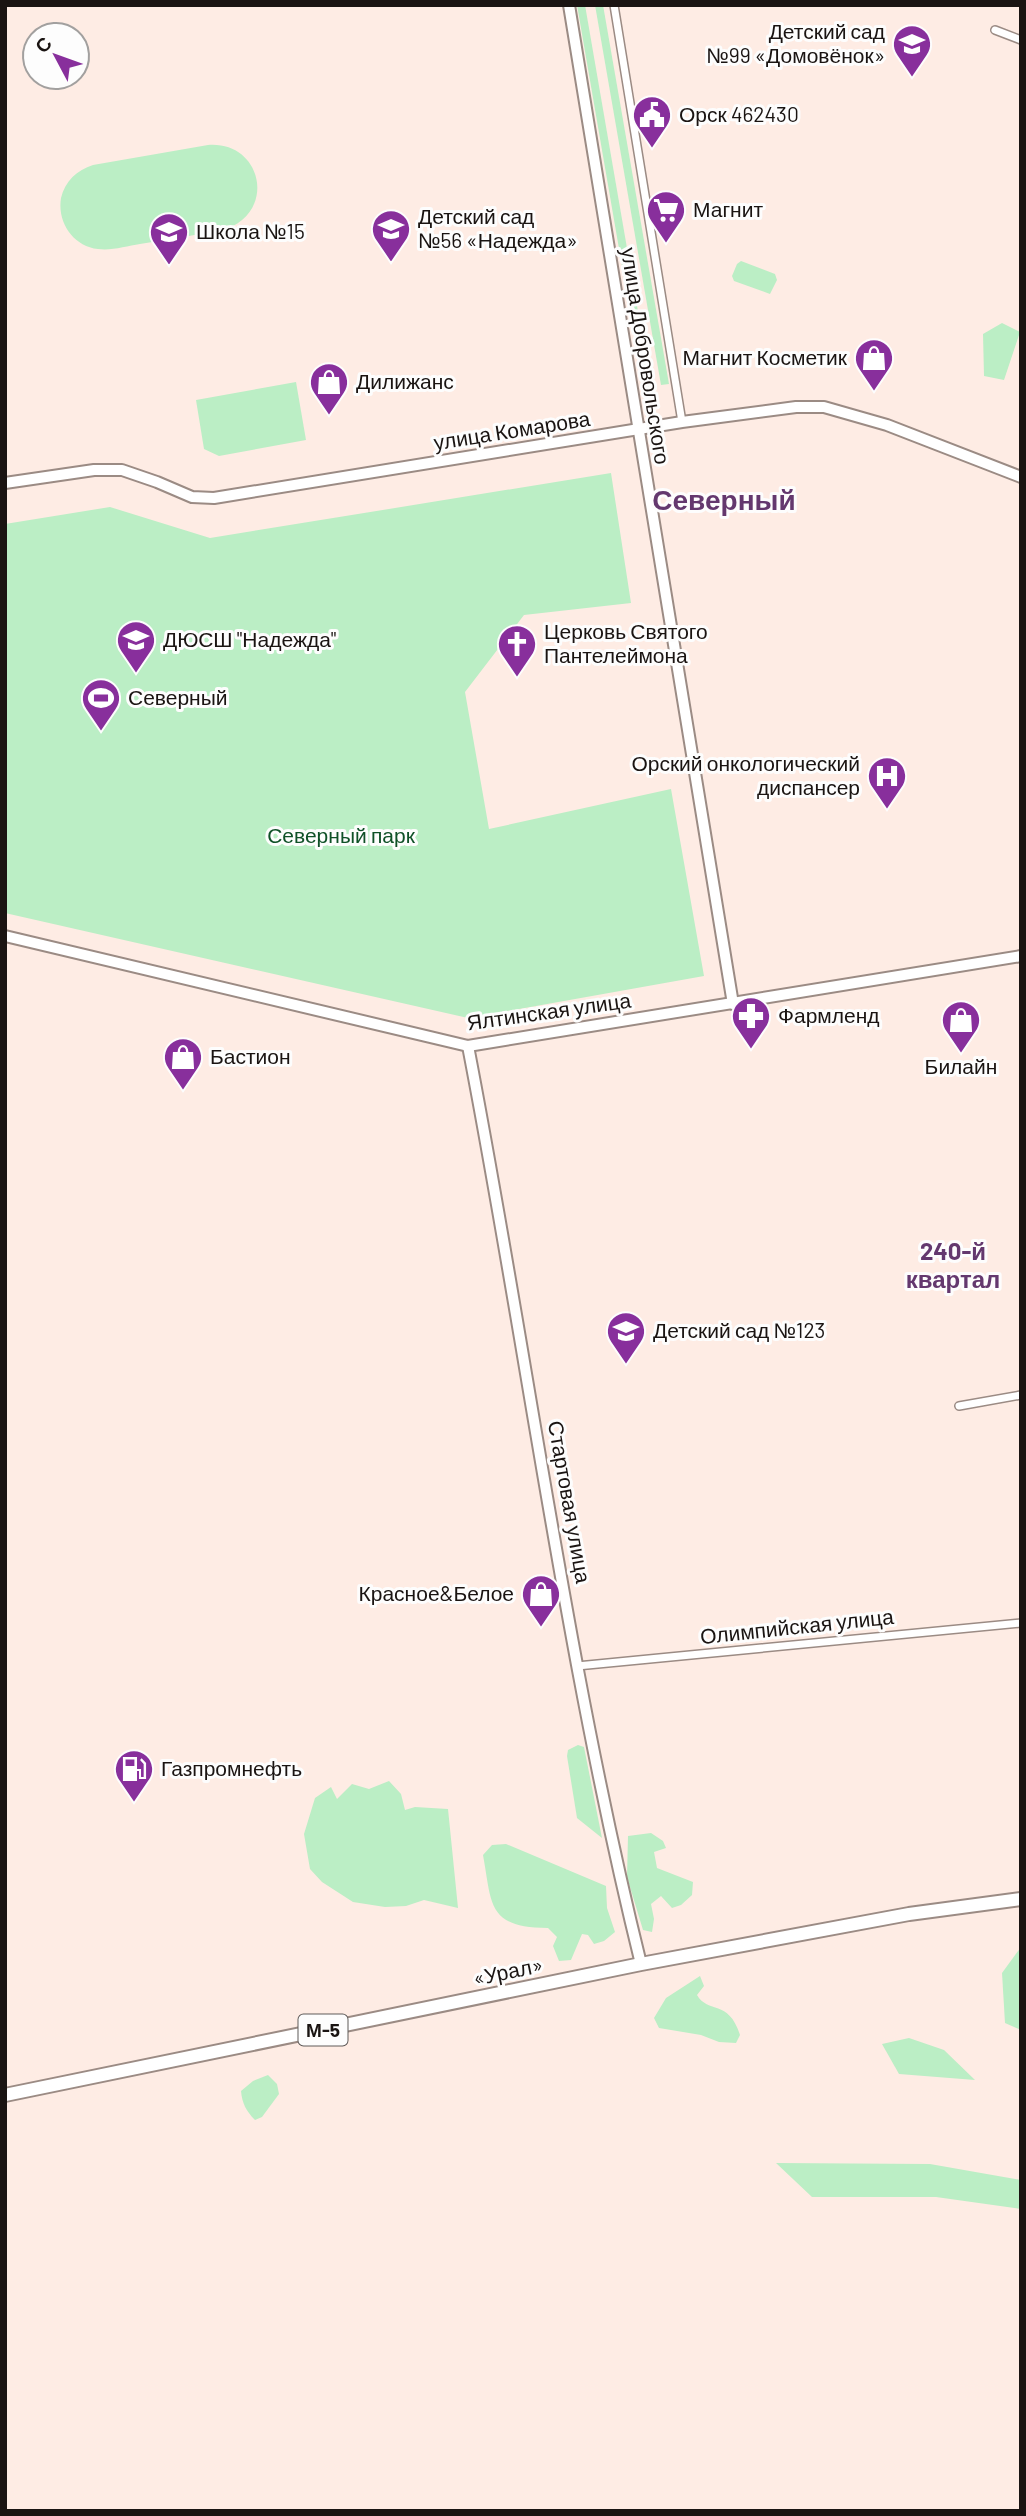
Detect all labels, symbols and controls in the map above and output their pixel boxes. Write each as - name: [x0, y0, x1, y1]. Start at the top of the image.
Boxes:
- place label: Детский сад №99 «Домовёнок»: [706, 18, 885, 67]
- north arrow: [21, 21, 91, 91]
- school or university icon: Детский сад №99 «Домовёнок»: [891, 23, 933, 78]
- text: С: [30, 32, 56, 57]
- public building icon: Орск 462430: [631, 94, 673, 149]
- place label: Орск 462430: [679, 101, 799, 126]
- supermarket icon: Магнит: [645, 189, 687, 244]
- place label: Магнит: [693, 196, 763, 221]
- place label: Детский сад №56 «Надежда»: [418, 203, 578, 252]
- school or university icon: Детский сад №56 «Надежда»: [370, 208, 412, 263]
- school or university icon: Школа №15: [148, 211, 190, 266]
- place label: Школа №15: [196, 218, 305, 243]
- street label: улица Добровольского: [617, 246, 676, 466]
- shop icon: Магнит Косметик: [853, 337, 895, 392]
- place label: Магнит Косметик: [682, 344, 848, 369]
- shop icon: Дилижанс: [308, 361, 350, 416]
- place label: Дилижанс: [356, 368, 454, 393]
- street label: улица Комарова: [432, 405, 592, 454]
- district label: Северный: [652, 482, 796, 516]
- place label: Церковь Святого Пантелеймона: [544, 618, 708, 667]
- school or university icon: ДЮСШ "Надежда": [115, 619, 157, 674]
- church icon: Церковь Святого Пантелеймона: [496, 623, 538, 678]
- place label: ДЮСШ "Надежда": [163, 626, 336, 651]
- sports icon: Северный: [80, 677, 122, 732]
- place label: Северный: [128, 684, 228, 709]
- place label: Орский онкологический диспансер: [631, 750, 860, 799]
- hospital icon: Орский онкологический диспансер: [866, 755, 908, 810]
- park label: Северный парк: [267, 822, 416, 847]
- street label: Ялтинская улица: [465, 987, 633, 1034]
- pharmacy icon: Фармленд: [730, 995, 772, 1050]
- shop icon: Билайн: [940, 999, 982, 1054]
- place label: Фармленд: [778, 1002, 880, 1027]
- shop icon: Бастион: [162, 1036, 204, 1091]
- place label: Бастион: [210, 1043, 291, 1068]
- place label: Билайн: [925, 1053, 997, 1078]
- district label: 240-й квартал: [906, 1236, 1000, 1293]
- school or university icon: Детский сад №123: [605, 1310, 647, 1365]
- place label: Детский сад №123: [653, 1317, 825, 1342]
- street label: Стартовая улица: [544, 1419, 597, 1585]
- shop icon: Красное&Белое: [520, 1573, 562, 1628]
- place label: Красное&Белое: [359, 1580, 514, 1605]
- street label: Олимпийская улица: [699, 1603, 895, 1648]
- fuel station icon: Газпромнефть: [113, 1748, 155, 1803]
- place label: Газпромнефть: [161, 1755, 302, 1780]
- street label: «Урал»: [471, 1951, 545, 1990]
- road number: М-5: [298, 2014, 348, 2046]

